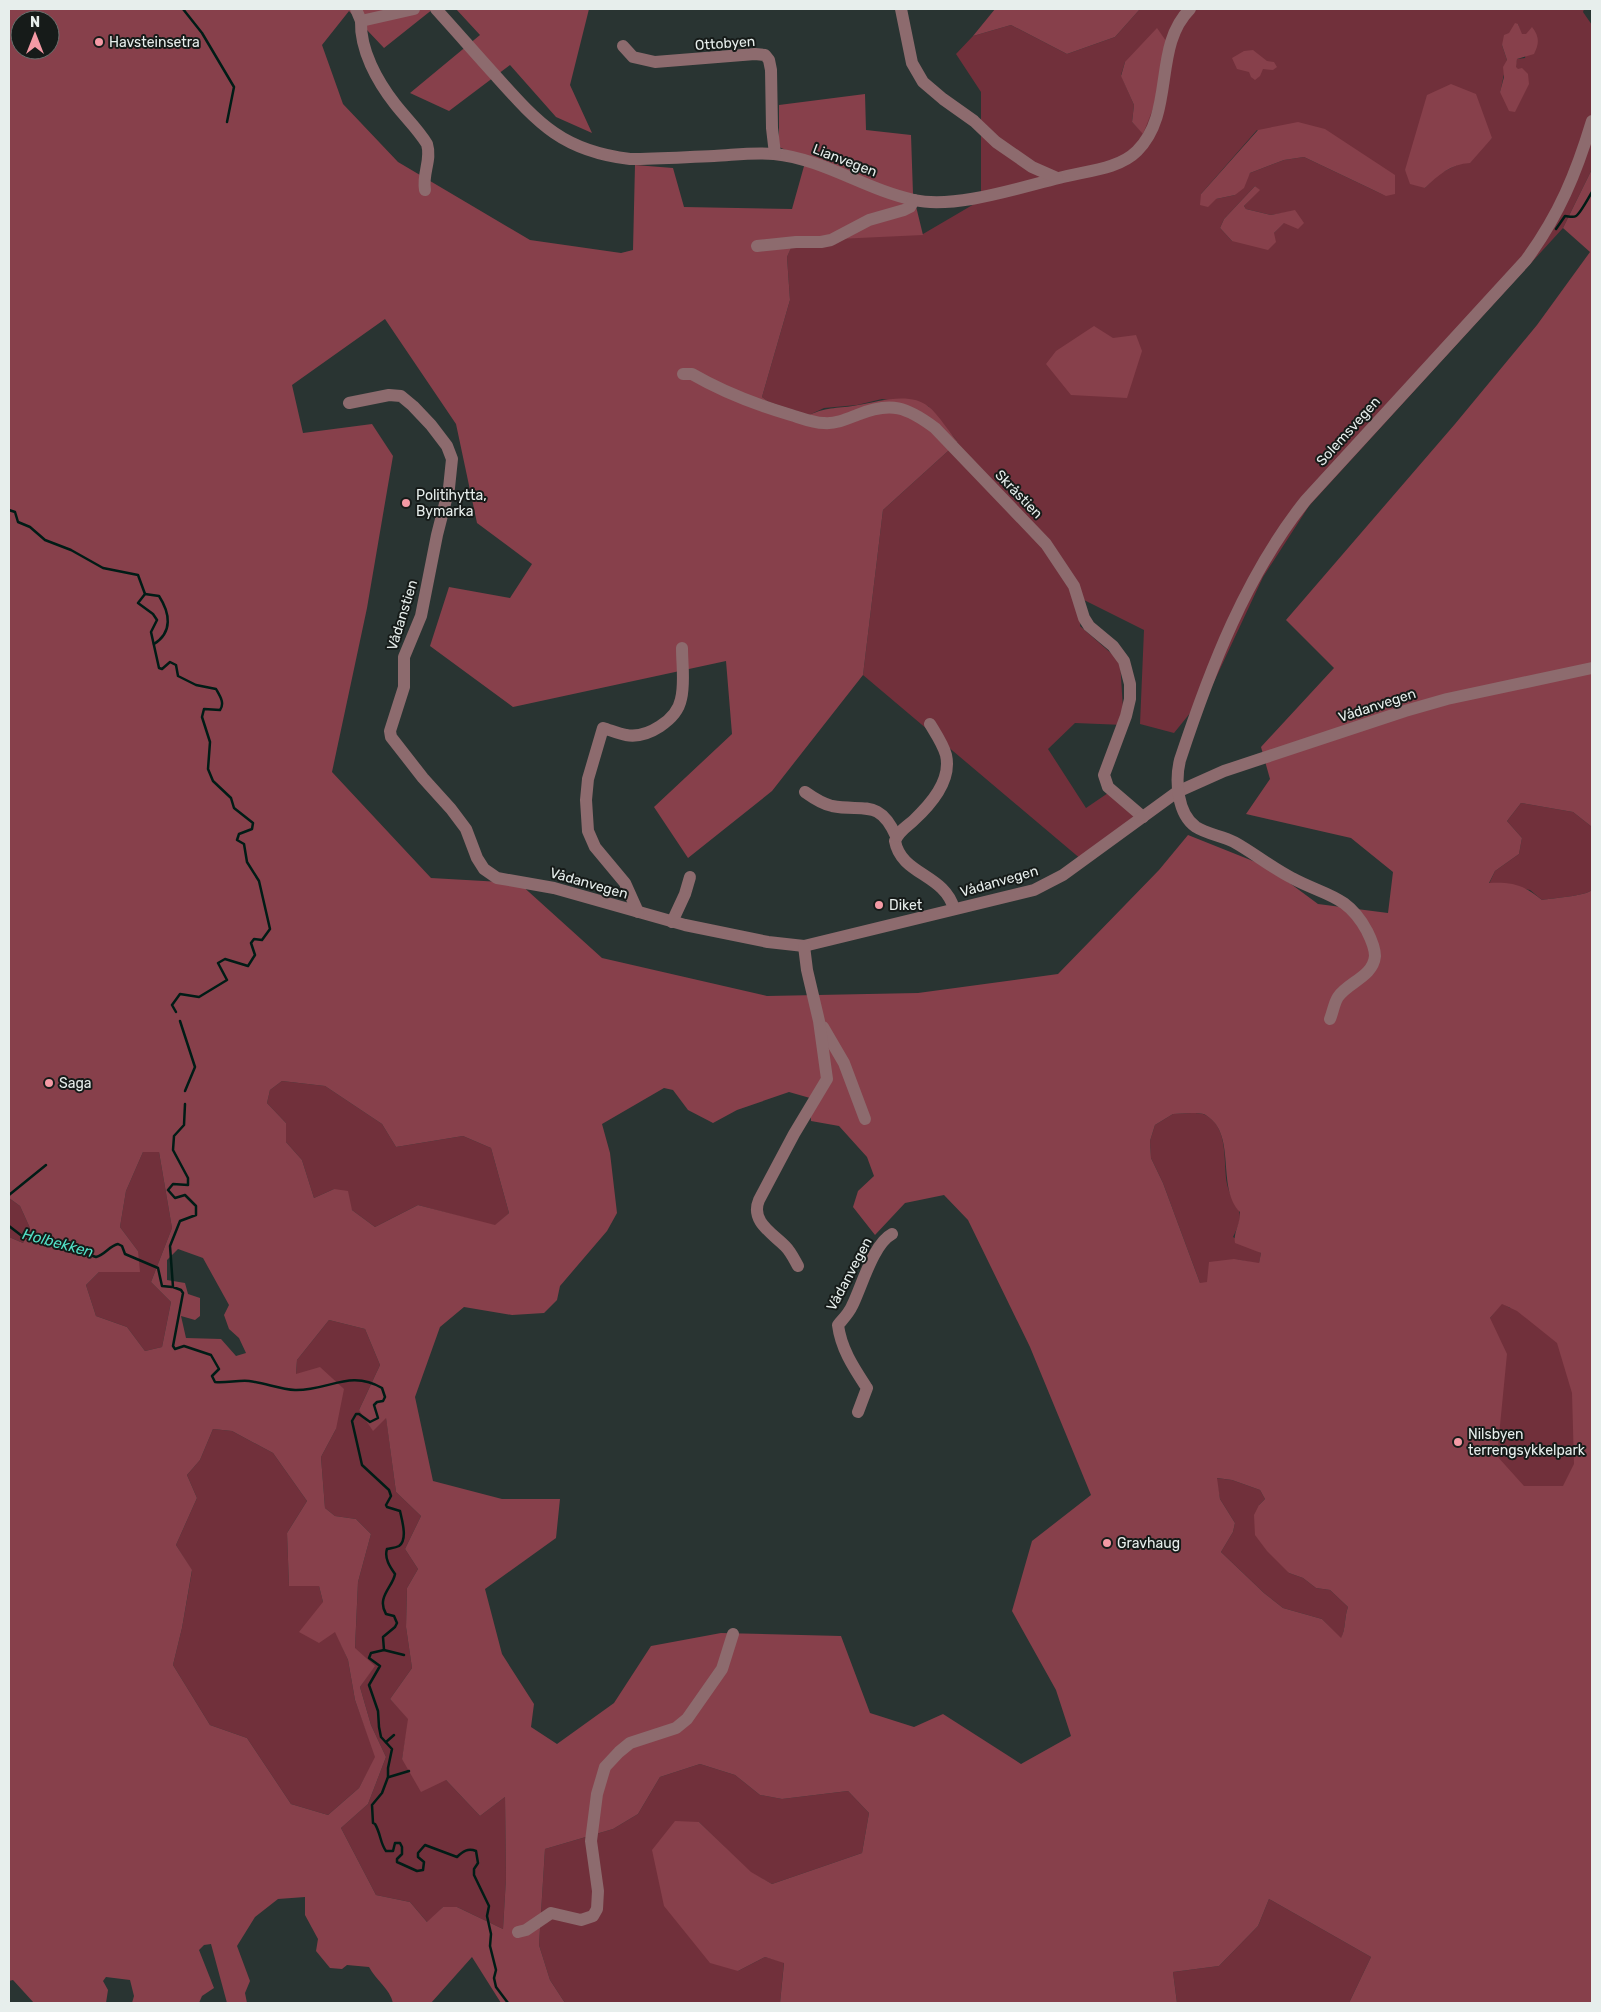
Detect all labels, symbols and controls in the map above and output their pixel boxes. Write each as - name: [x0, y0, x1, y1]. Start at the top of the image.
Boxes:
- north arrow: [10, 10, 60, 60]
- text: N: [30, 14, 40, 31]
- street label: Ottobyen: [694, 33, 756, 54]
- place label: Havsteinsetra: [109, 34, 200, 51]
- marker: Havsteinsetra: [93, 36, 105, 48]
- street label: Lianvegen: [810, 140, 879, 180]
- street label: Solemsvegen: [1313, 393, 1384, 469]
- street label: Skråstien: [991, 466, 1046, 522]
- place label: Politihytta, Bymarka: [416, 487, 487, 520]
- marker: Politihytta, Bymarka: [400, 497, 412, 509]
- street label: Vådanstien: [384, 578, 421, 653]
- street label: Vådanvegen: [1336, 685, 1418, 726]
- street label: Vådanvegen: [958, 862, 1040, 901]
- street label: Vådanvegen: [548, 864, 630, 903]
- place label: Diket: [889, 897, 923, 914]
- marker: Diket: [873, 899, 885, 911]
- place label: Saga: [59, 1075, 92, 1092]
- marker: Saga: [43, 1077, 55, 1089]
- water label: Holbekken: [21, 1225, 95, 1261]
- street label: Vådanvegen: [823, 1235, 876, 1314]
- place label: Nilsbyen terrengsykkelpark: [1468, 1426, 1586, 1459]
- marker: Nilsbyen terrengsykkelpark: [1452, 1436, 1464, 1448]
- place label: Gravhaug: [1117, 1535, 1180, 1552]
- marker: Gravhaug: [1101, 1537, 1113, 1549]

